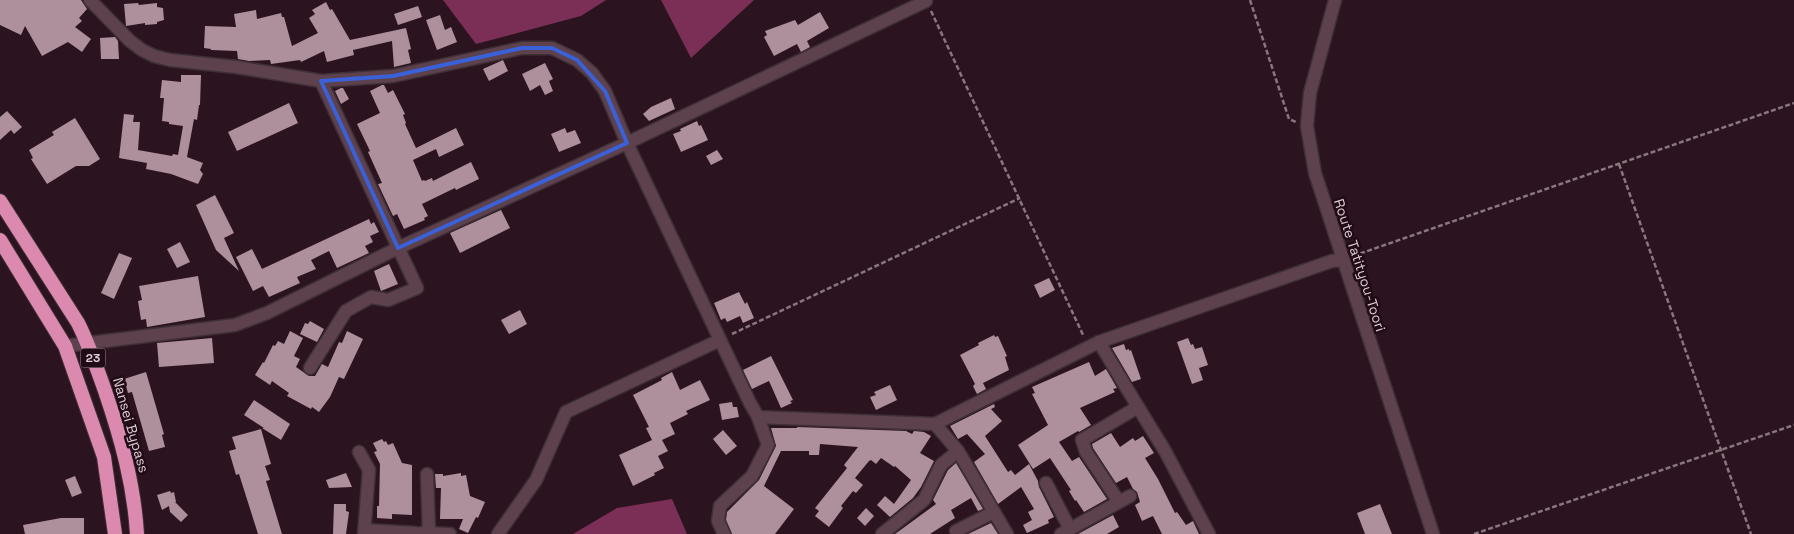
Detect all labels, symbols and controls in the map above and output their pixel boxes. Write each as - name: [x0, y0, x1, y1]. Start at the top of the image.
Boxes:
- street label: Route Tatityou-Toori: [1330, 196, 1390, 334]
- road number: 23: [80, 348, 106, 368]
- street label: Nansei Bypass: [109, 375, 153, 475]

